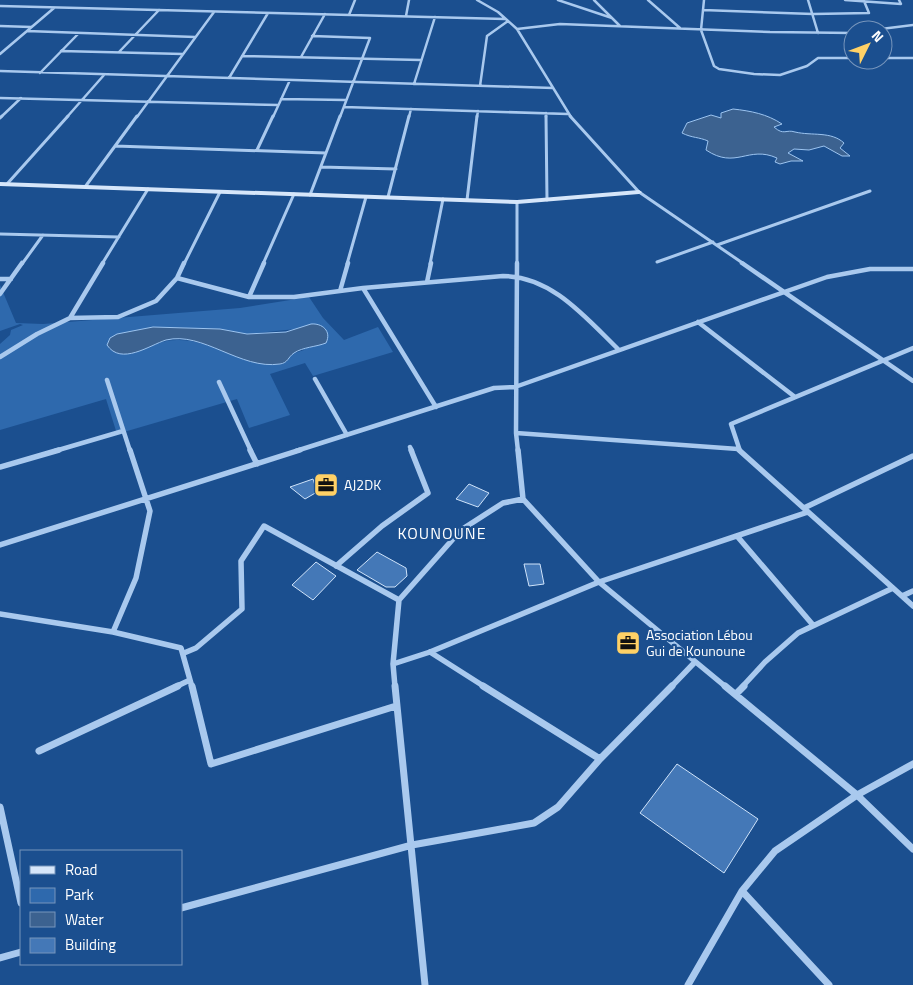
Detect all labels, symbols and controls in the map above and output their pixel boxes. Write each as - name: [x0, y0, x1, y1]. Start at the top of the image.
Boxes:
- north arrow: [843, 20, 893, 70]
- text: N: [867, 25, 889, 47]
- office icon: AJ2DK: [313, 472, 339, 498]
- place label: AJ2DK: [344, 474, 381, 495]
- district label: KOUNOUNE: [397, 521, 487, 545]
- place label: Association Lébou Gui de Kounoune: [646, 624, 753, 661]
- office icon: Association Lébou Gui de Kounoune: [615, 630, 641, 656]
- legend: [20, 850, 182, 965]
- text: Road: [65, 858, 97, 881]
- text: Park: [65, 883, 94, 906]
- text: Water: [65, 908, 104, 931]
- text: Building: [65, 933, 116, 956]

